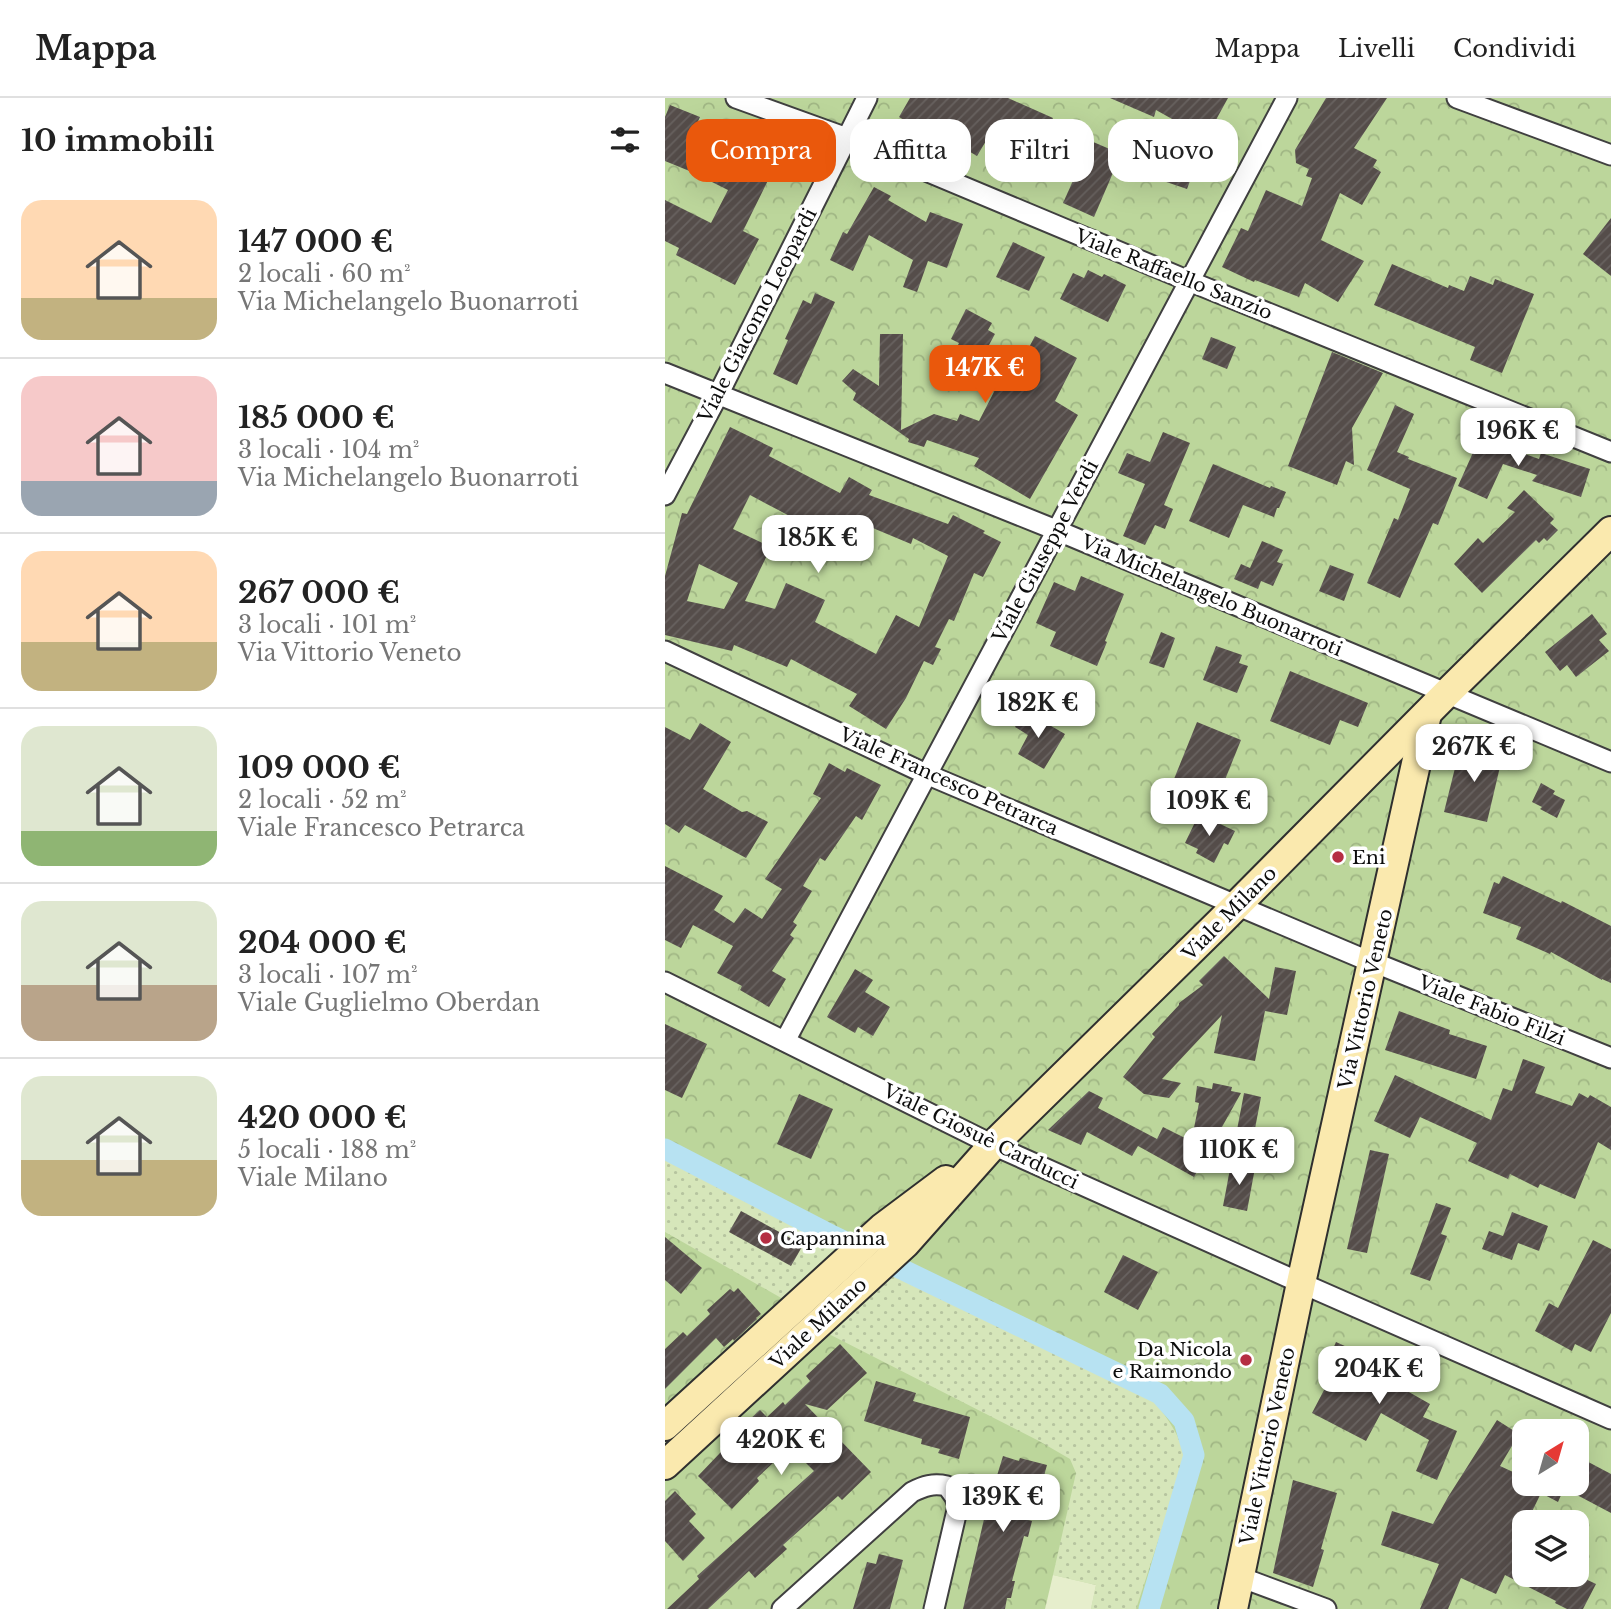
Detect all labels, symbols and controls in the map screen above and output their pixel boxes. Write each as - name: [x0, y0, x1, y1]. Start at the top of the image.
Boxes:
- text: Mappa: [35, 28, 157, 69]
- text: Mappa: [1215, 34, 1300, 63]
- text: Livelli: [1338, 34, 1415, 63]
- text: Condividi: [1453, 34, 1576, 63]
- chip: Compra: [686, 119, 836, 182]
- chip: Affitta: [850, 119, 971, 182]
- chip: Filtri: [985, 119, 1094, 182]
- chip: Nuovo: [1108, 119, 1238, 182]
- icon: filters: [606, 121, 644, 159]
- text: 10 immobili: [21, 122, 214, 159]
- street label: Viale Giacomo Leopardi: [693, 204, 822, 427]
- text: 147 000 €: [238, 223, 393, 260]
- street label: Viale Raffaello Sanzio: [1071, 224, 1276, 325]
- icon: home: [77, 228, 161, 312]
- text: 2 locali · 60 m²: [238, 260, 410, 288]
- text: Via Michelangelo Buonarroti: [238, 288, 579, 316]
- pin: 147K €: [928, 345, 1042, 405]
- text: 147K €: [945, 354, 1025, 382]
- text: 185 000 €: [238, 399, 395, 436]
- icon: home: [77, 404, 161, 488]
- pin: 196K €: [1461, 408, 1575, 468]
- text: 196K €: [1476, 417, 1560, 445]
- text: 3 locali · 104 m²: [238, 436, 419, 464]
- street label: Viale Giuseppe Verdi: [987, 456, 1104, 647]
- text: Via Michelangelo Buonarroti: [238, 464, 579, 492]
- pin: 185K €: [761, 516, 875, 575]
- text: 185K €: [778, 524, 858, 552]
- street label: Via Michelangelo Buonarroti: [1077, 529, 1346, 661]
- text: 267 000 €: [238, 574, 400, 611]
- icon: home: [77, 579, 161, 663]
- text: 3 locali · 101 m²: [238, 611, 416, 639]
- text: Via Vittorio Veneto: [238, 639, 461, 667]
- pin: 182K €: [981, 680, 1095, 740]
- text: 182K €: [997, 689, 1079, 717]
- street label: Viale Francesco Petrarca: [835, 722, 1062, 840]
- pin: 267K €: [1417, 724, 1531, 784]
- text: 267K €: [1432, 733, 1516, 761]
- text: 109 000 €: [238, 749, 401, 786]
- icon: home: [77, 754, 161, 838]
- pin: 109K €: [1152, 778, 1266, 838]
- text: 2 locali · 52 m²: [238, 786, 407, 814]
- text: 109K €: [1167, 787, 1251, 815]
- text: Viale Francesco Petrarca: [238, 814, 525, 842]
- place label: Eni: [1352, 846, 1386, 869]
- marker: Eni: [1330, 849, 1346, 865]
- street label: Viale Milano: [1177, 862, 1281, 966]
- street label: Via Vittorio Veneto: [1333, 907, 1397, 1093]
- text: 204 000 €: [238, 924, 407, 961]
- icon: home: [77, 929, 161, 1013]
- text: 3 locali · 107 m²: [238, 961, 418, 989]
- street label: Viale Fabio Filzi: [1414, 970, 1569, 1051]
- text: Viale Guglielmo Oberdan: [238, 989, 540, 1017]
- street label: Viale Giosuè Carducci: [878, 1079, 1083, 1194]
- text: 420 000 €: [238, 1099, 407, 1136]
- icon: home: [77, 1104, 161, 1188]
- pin: 110K €: [1182, 1128, 1296, 1187]
- text: 5 locali · 188 m²: [238, 1136, 416, 1164]
- text: 110K €: [1199, 1136, 1279, 1164]
- text: Viale Milano: [238, 1164, 388, 1192]
- place label: Capannina: [780, 1227, 886, 1250]
- marker: Capannina: [758, 1230, 774, 1246]
- street label: Viale Milano: [765, 1273, 871, 1375]
- place label: Da Nicola e Raimondo: [1113, 1338, 1232, 1383]
- street label: Viale Vittorio Veneto: [1235, 1345, 1300, 1548]
- pin: 204K €: [1322, 1346, 1436, 1406]
- marker: Da Nicola e Raimondo: [1238, 1352, 1254, 1368]
- text: 204K €: [1334, 1355, 1424, 1383]
- pin: 420K €: [724, 1418, 838, 1477]
- north arrow: [1512, 1419, 1589, 1496]
- map controls: [1512, 1419, 1589, 1587]
- text: 420K €: [736, 1426, 826, 1454]
- pin: 139K €: [946, 1474, 1060, 1534]
- text: 139K €: [962, 1483, 1044, 1511]
- button: layers: [1512, 1510, 1589, 1587]

